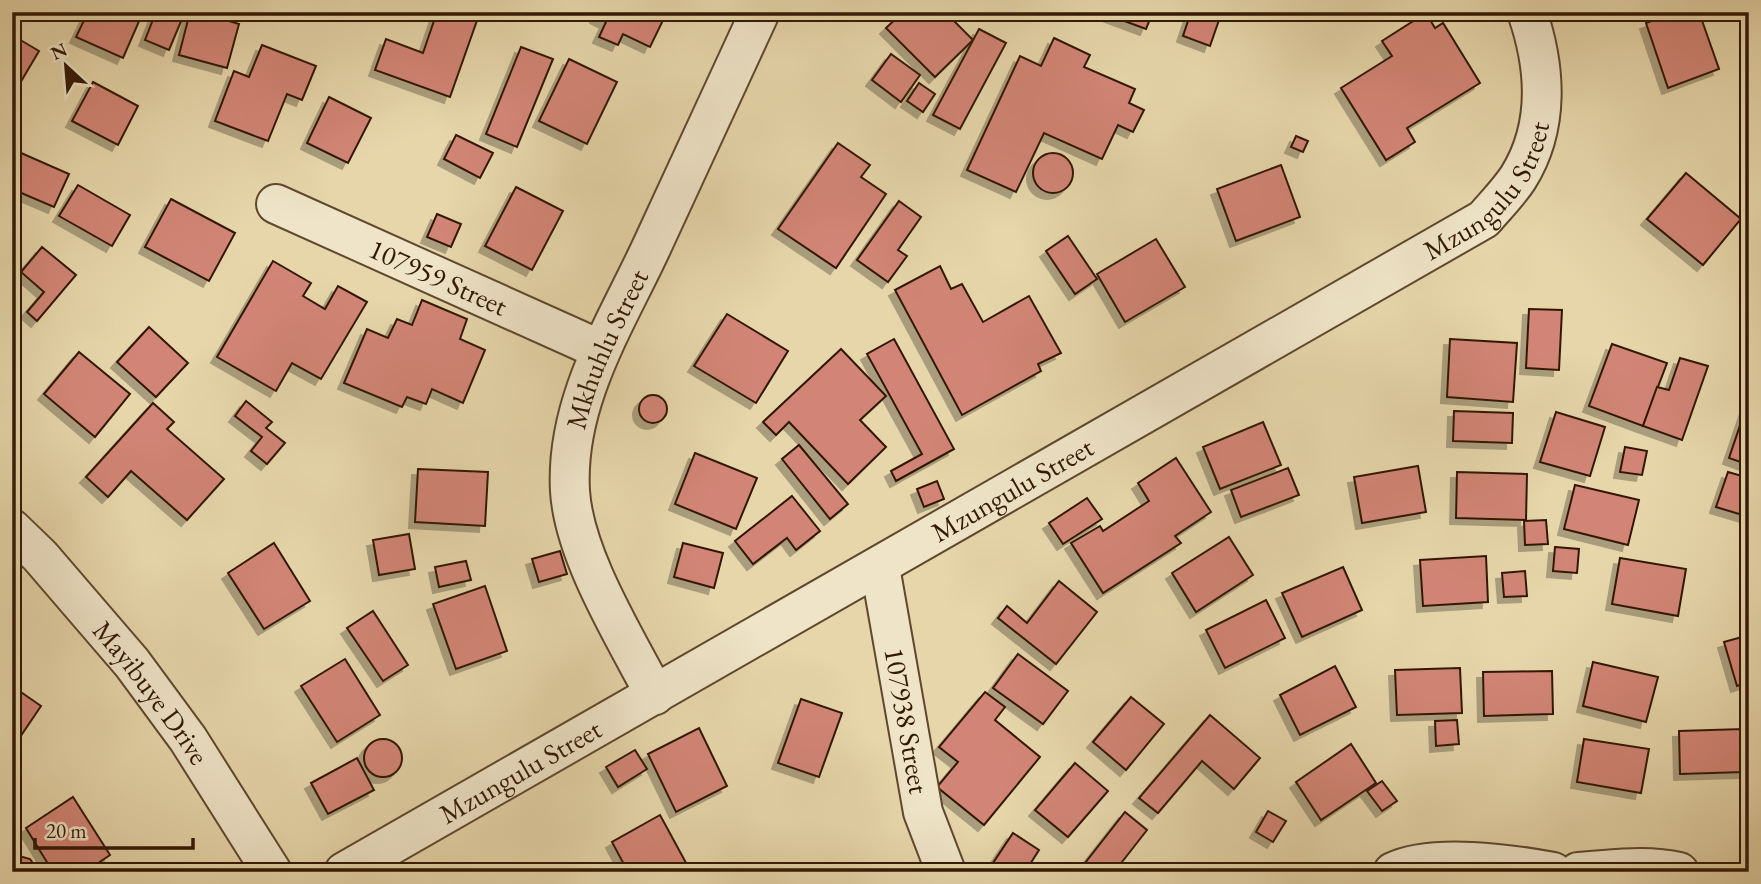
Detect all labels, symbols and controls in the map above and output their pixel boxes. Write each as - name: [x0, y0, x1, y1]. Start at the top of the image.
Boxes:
- north arrow: [32, 32, 102, 102]
- text: N: [46, 36, 72, 66]
- street label: Mzungulu Street: [1417, 118, 1557, 268]
- street label: 107959 Street: [364, 230, 513, 324]
- street label: Mkhuhlu Street: [557, 263, 656, 433]
- street label: Mzungulu Street: [925, 429, 1100, 550]
- street label: Mayibuye Drive: [85, 613, 217, 771]
- street label: 107938 Street: [876, 645, 938, 797]
- street label: Mzungulu Street: [433, 710, 608, 832]
- scale bar: [35, 807, 192, 851]
- text: 20 m: [46, 817, 87, 844]

